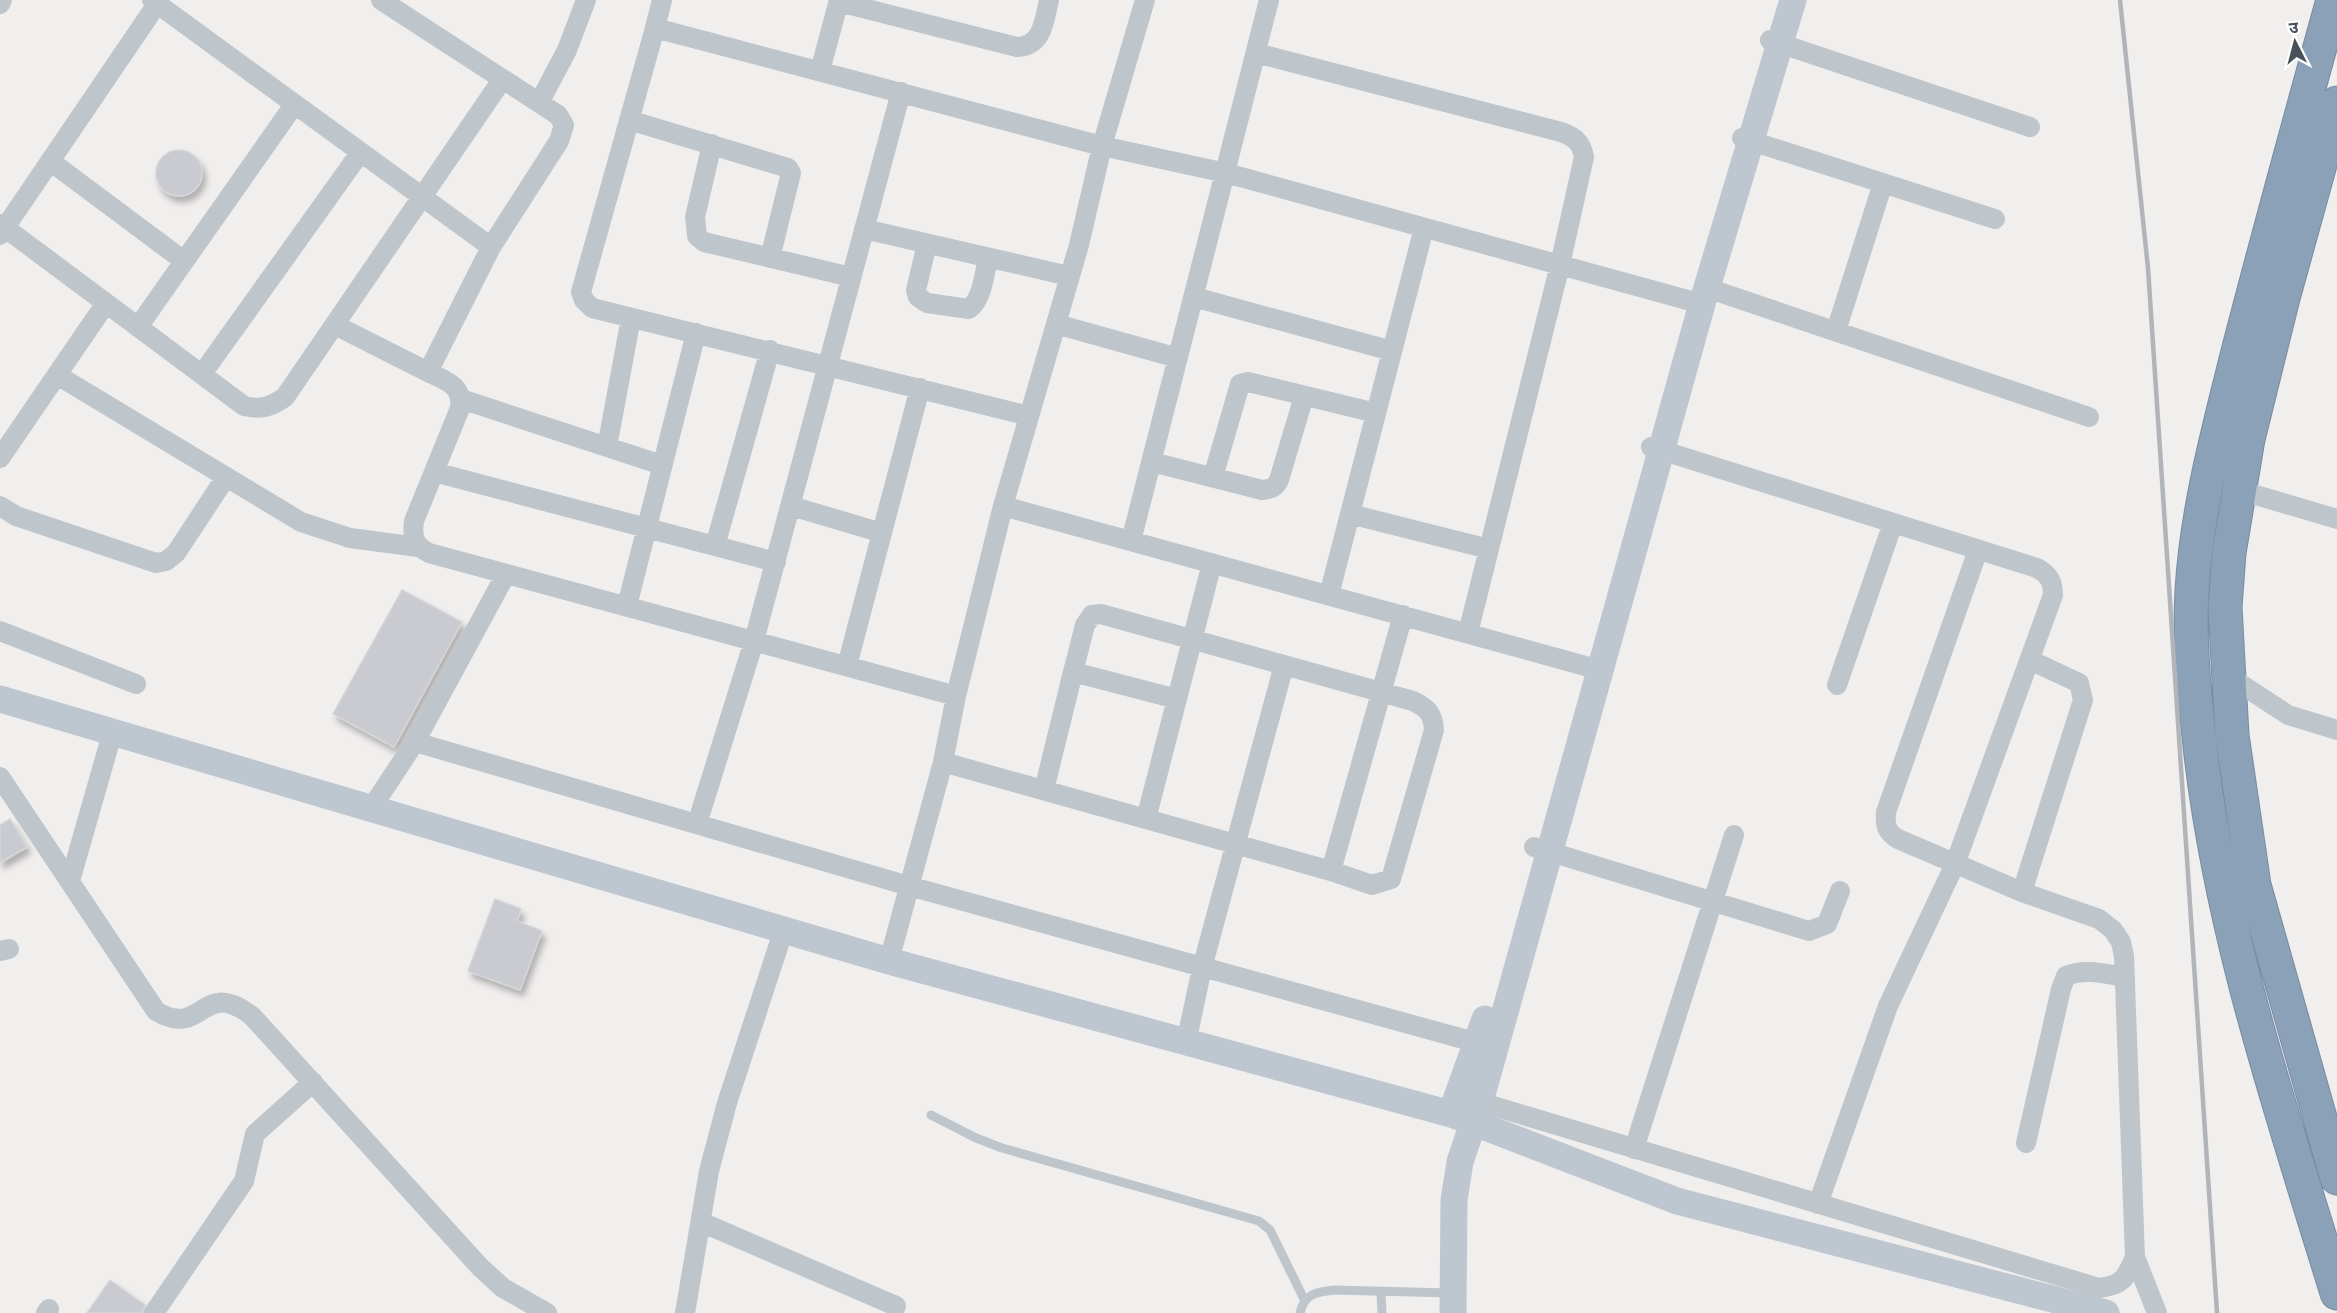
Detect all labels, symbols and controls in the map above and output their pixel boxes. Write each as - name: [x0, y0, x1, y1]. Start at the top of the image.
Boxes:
- north arrow: [2265, 12, 2325, 72]
- text: उ: [2288, 18, 2300, 38]

